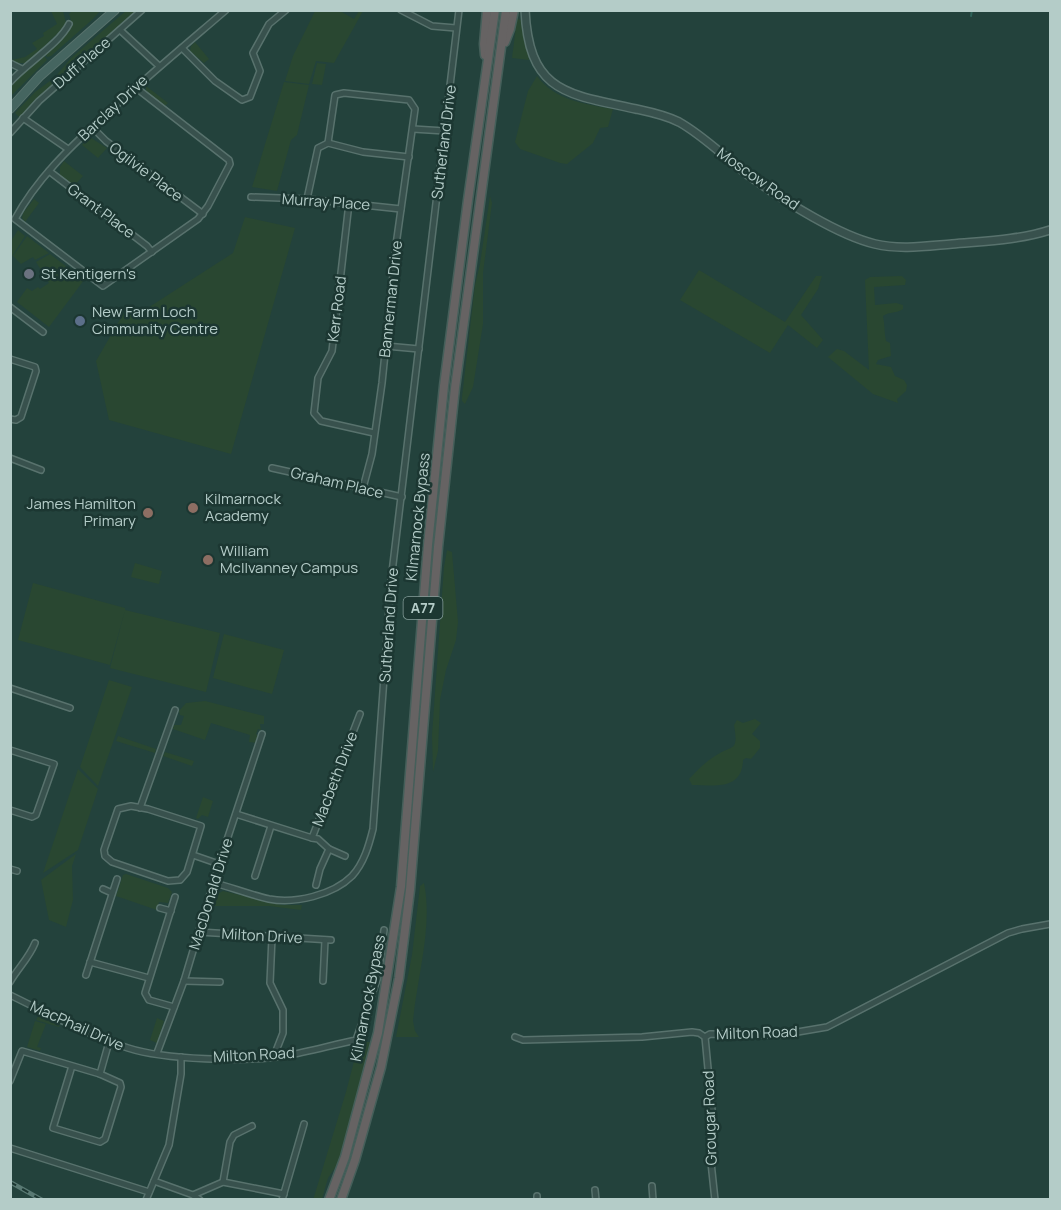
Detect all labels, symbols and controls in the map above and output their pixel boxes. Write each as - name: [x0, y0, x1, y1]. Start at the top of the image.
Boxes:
- street label: Duff Place: [48, 32, 115, 93]
- street label: Barclay Drive: [73, 70, 152, 145]
- street label: Sutherland Drive: [426, 83, 461, 200]
- street label: Ogilvie Place: [105, 137, 188, 206]
- street label: Moscow Road: [713, 142, 804, 215]
- street label: Grant Place: [63, 178, 140, 243]
- street label: Murray Place: [281, 188, 371, 215]
- street label: Bannerman Drive: [374, 239, 407, 358]
- place label: St Kentigern's: [41, 263, 136, 284]
- marker: St Kentigern's: [22, 267, 36, 281]
- street label: Kerr Road: [322, 275, 351, 343]
- place label: New Farm Loch Cimmunity Centre: [92, 301, 218, 339]
- marker: New Farm Loch Cimmunity Centre: [73, 314, 87, 328]
- street label: Kilmarnock Bypass: [400, 452, 435, 582]
- street label: Graham Place: [289, 462, 386, 503]
- place label: Kilmarnock Academy: [205, 488, 281, 526]
- place label: James Hamilton Primary: [27, 493, 136, 531]
- marker: Kilmarnock Academy: [186, 501, 200, 515]
- marker: James Hamilton Primary: [141, 506, 155, 520]
- place label: William McIlvanney Campus: [220, 540, 358, 578]
- marker: William McIlvanney Campus: [201, 553, 215, 567]
- street label: Sutherland Drive: [374, 567, 403, 683]
- road number: A77: [404, 597, 442, 619]
- street label: Macbeth Drive: [307, 728, 362, 829]
- street label: MacDonald Drive: [184, 835, 238, 952]
- street label: Milton Drive: [221, 923, 303, 948]
- street label: Kilmarnock Bypass: [345, 933, 390, 1063]
- street label: MacPhail Drive: [27, 995, 128, 1056]
- street label: Milton Road: [716, 1021, 798, 1044]
- street label: Milton Road: [213, 1042, 295, 1067]
- street label: Grougar Road: [697, 1070, 722, 1166]

